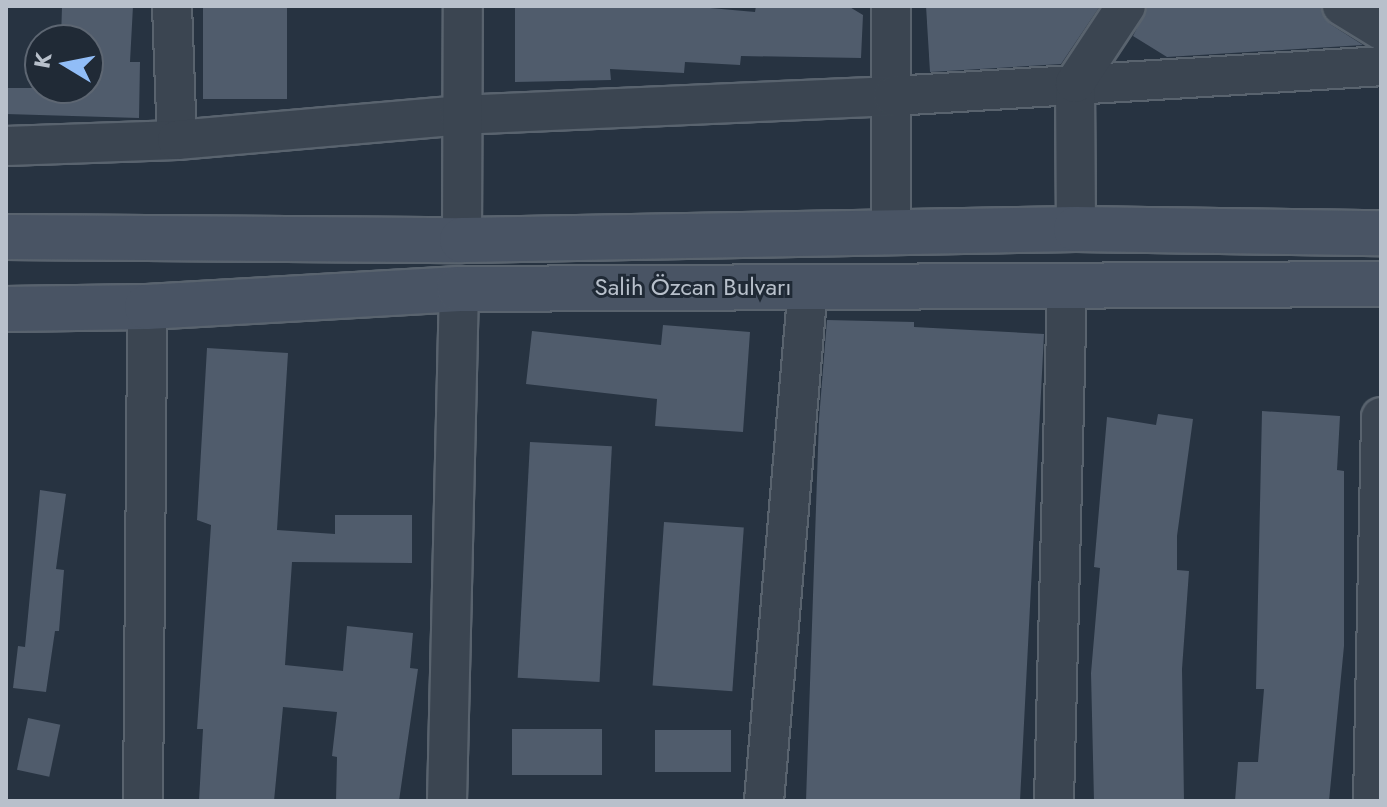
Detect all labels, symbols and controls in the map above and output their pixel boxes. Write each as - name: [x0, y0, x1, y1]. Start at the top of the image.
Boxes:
- north arrow: [24, 24, 104, 104]
- text: K: [25, 50, 59, 71]
- street label: Salih Özcan Bulvarı: [595, 273, 791, 301]

